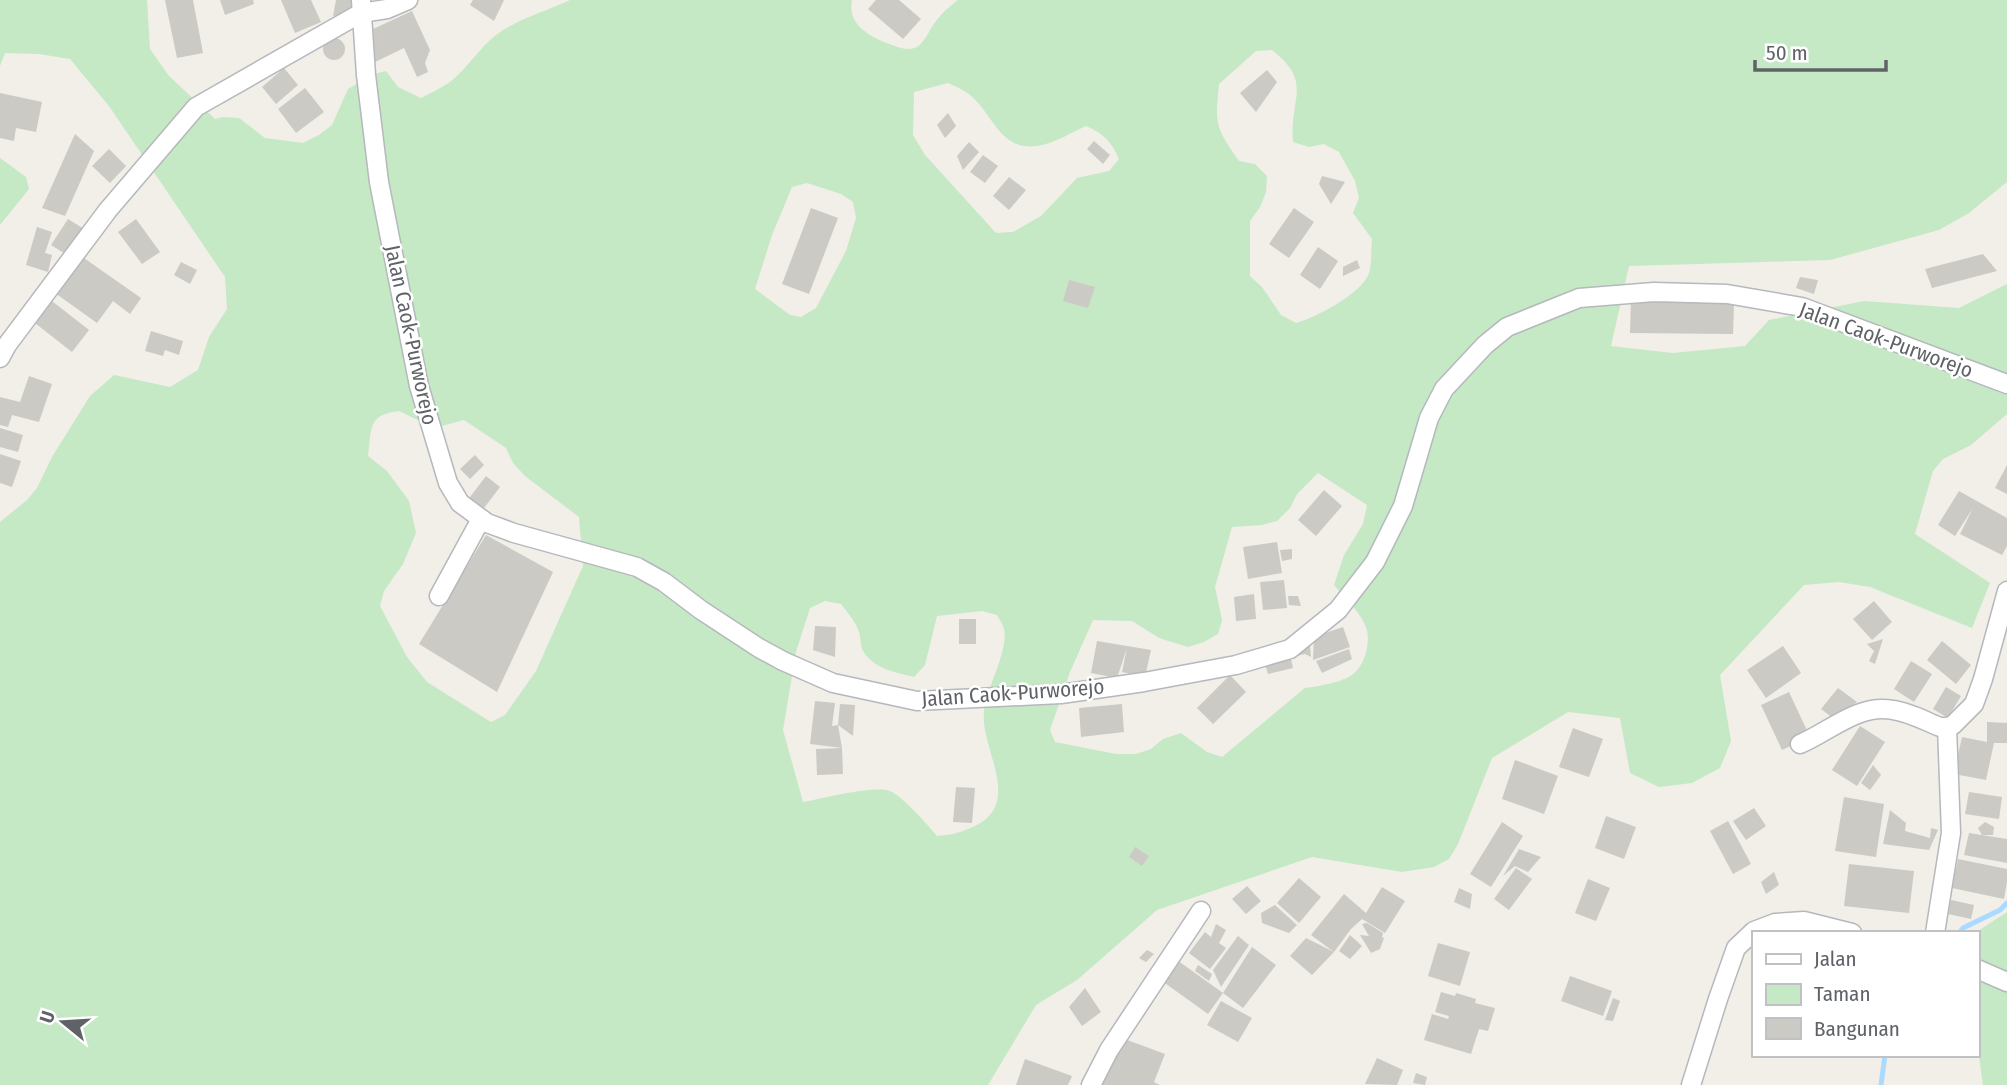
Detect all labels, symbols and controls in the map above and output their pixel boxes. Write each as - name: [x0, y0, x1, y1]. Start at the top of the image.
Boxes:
- scale bar: [1755, 28, 1886, 72]
- text: 50 m: [1766, 40, 1808, 66]
- street label: Jalan Caok-Purworejo: [379, 243, 443, 427]
- street label: Jalan Caok-Purworejo: [1795, 296, 1977, 384]
- street label: Jalan Caok-Purworejo: [921, 674, 1105, 712]
- legend: [1752, 931, 1979, 1057]
- text: Jalan: [1814, 946, 1857, 972]
- text: Taman: [1814, 981, 1870, 1007]
- north arrow: [28, 987, 98, 1057]
- text: U: [35, 1008, 60, 1026]
- text: Bangunan: [1814, 1016, 1900, 1042]

